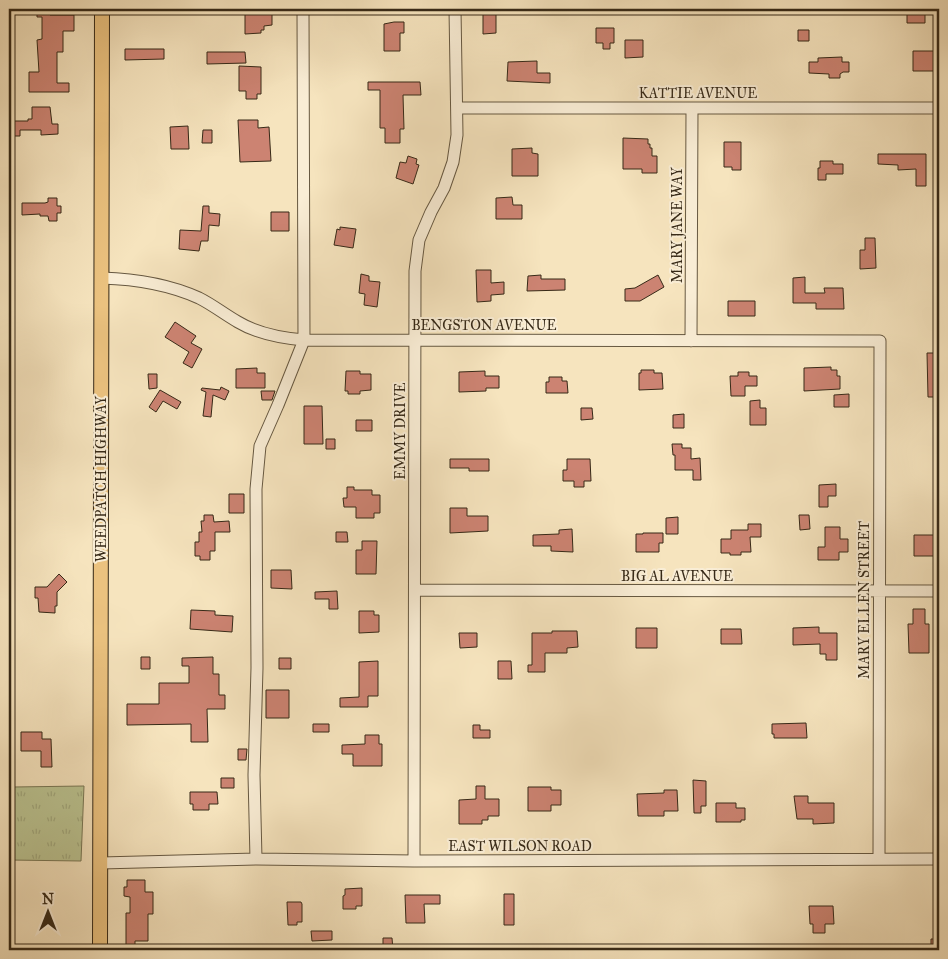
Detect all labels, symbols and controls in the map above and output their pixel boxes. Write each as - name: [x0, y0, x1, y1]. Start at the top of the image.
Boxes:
- street label: KATTIE AVENUE: [639, 85, 757, 102]
- street label: MARY JANE WAY: [669, 166, 687, 283]
- street label: BENGSTON AVENUE: [411, 317, 557, 334]
- street label: EMMY DRIVE: [392, 382, 409, 480]
- street label: WEEDPATCH HIGHWAY: [93, 395, 110, 562]
- street label: MARY ELLEN STREET: [856, 521, 873, 679]
- street label: BIG AL AVENUE: [621, 568, 733, 585]
- street label: EAST WILSON ROAD: [448, 838, 592, 855]
- north arrow: [22, 886, 72, 936]
- text: N: [42, 891, 54, 908]

